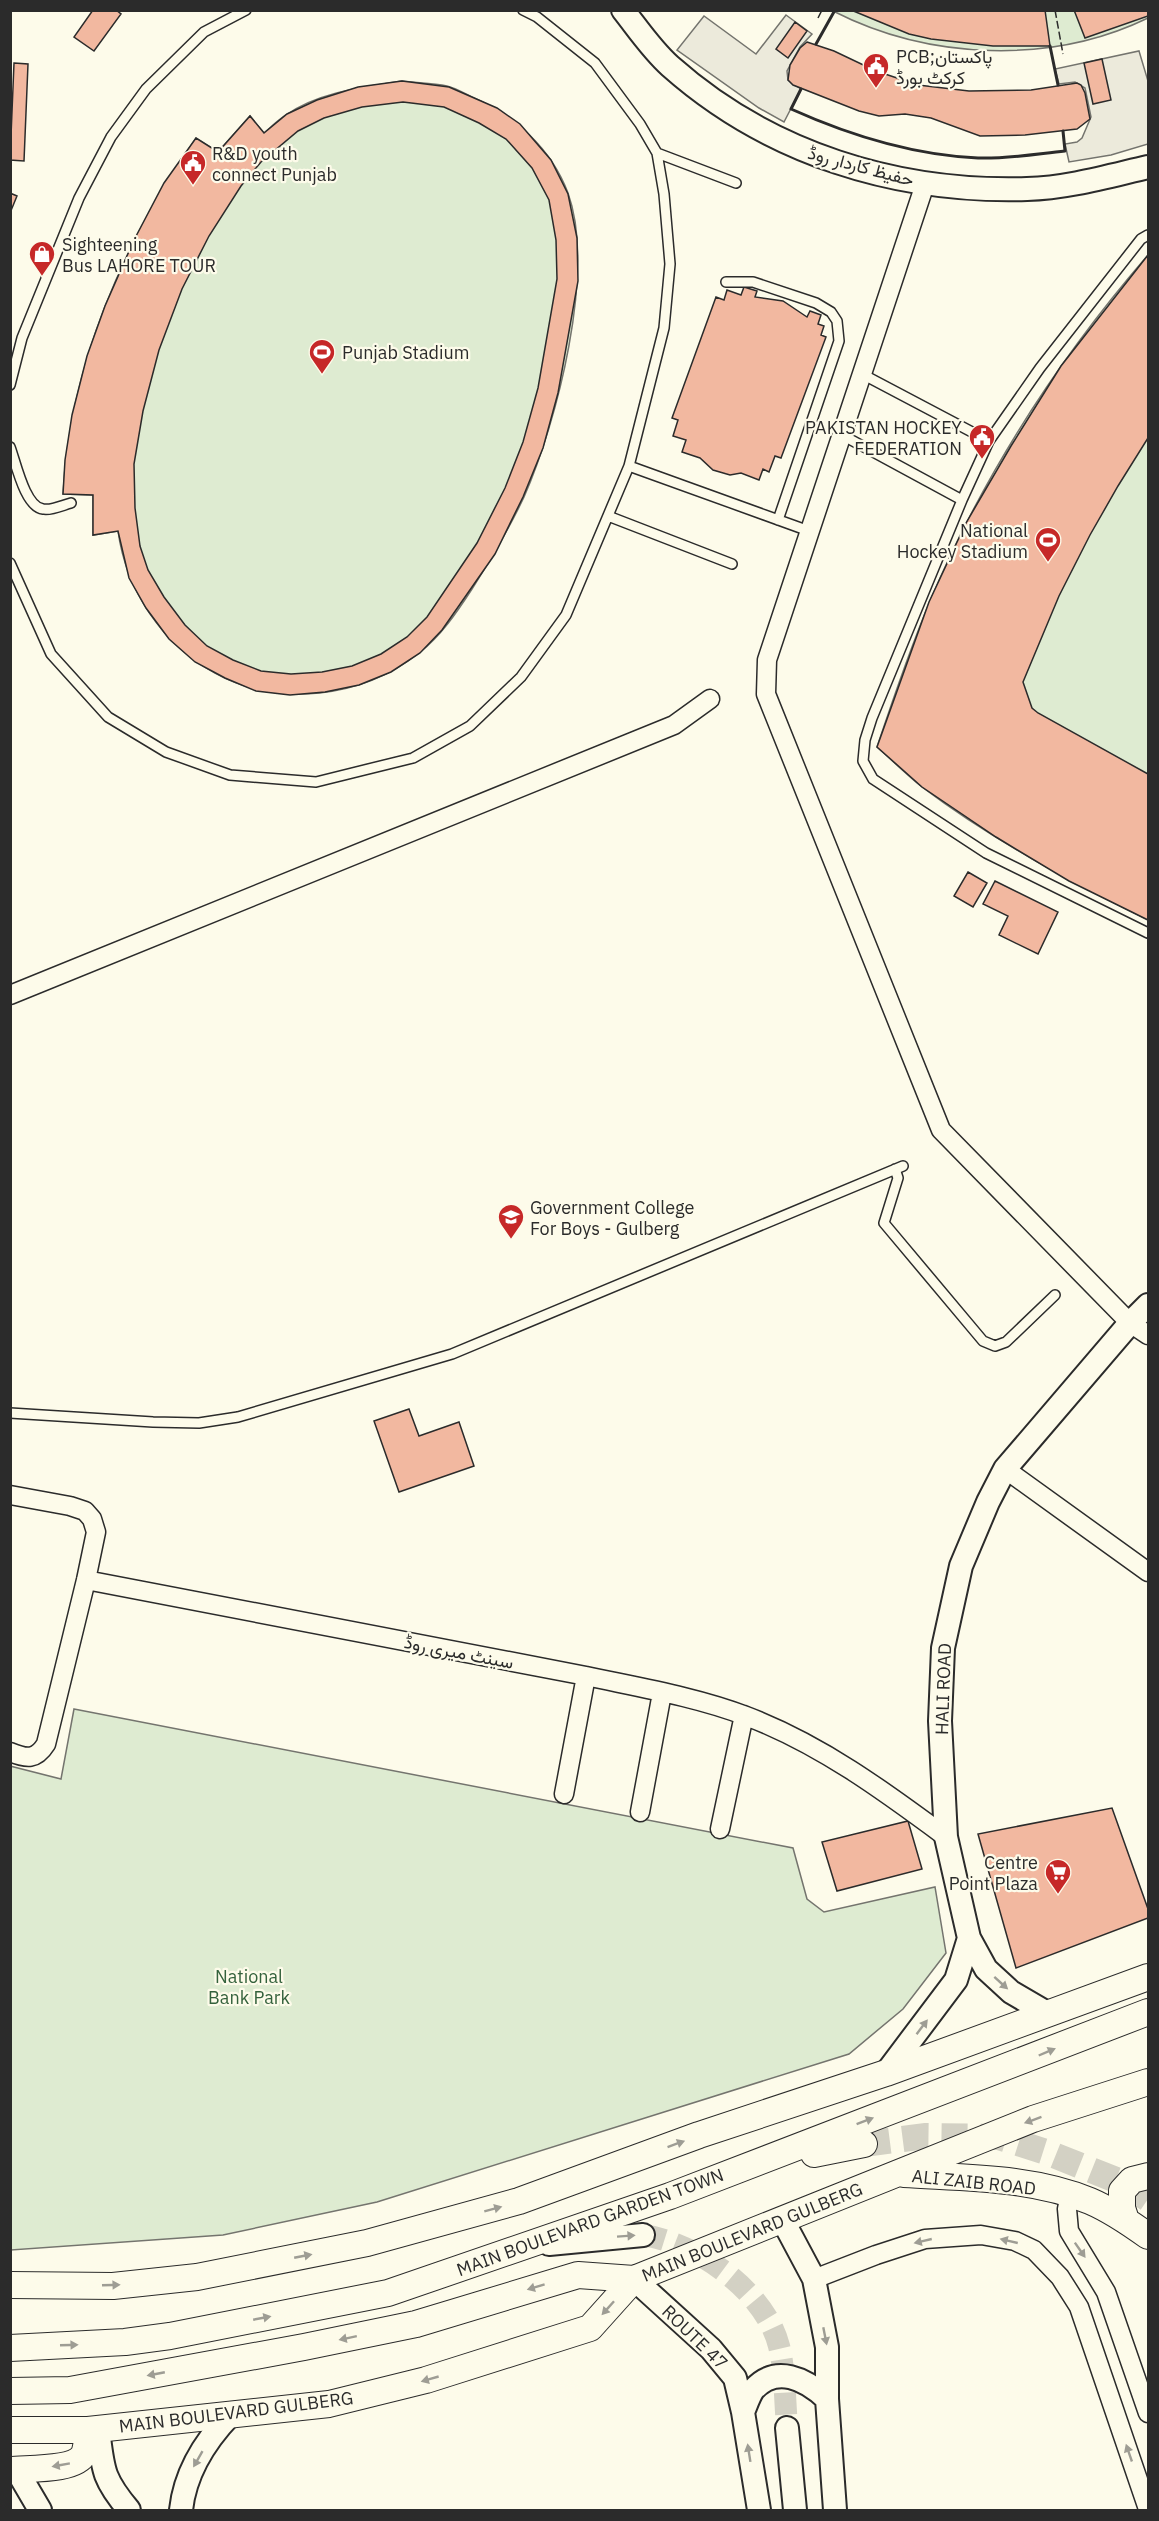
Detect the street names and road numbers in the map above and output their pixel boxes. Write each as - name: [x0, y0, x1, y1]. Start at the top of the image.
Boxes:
- street label: حفیظ کاردار روڈ: [806, 141, 916, 191]
- street label: سینٹ میری روڈ: [402, 1630, 516, 1674]
- street label: HALI ROAD: [930, 1643, 956, 1735]
- street label: MAIN BOULEVARD GARDEN TOWN: [453, 2163, 727, 2281]
- street label: ALI ZAIB ROAD: [911, 2164, 1037, 2200]
- street label: MAIN BOULEVARD GULBERG: [638, 2177, 866, 2287]
- street label: ROUTE 47: [657, 2300, 733, 2374]
- street label: MAIN BOULEVARD GULBERG: [118, 2386, 354, 2438]

